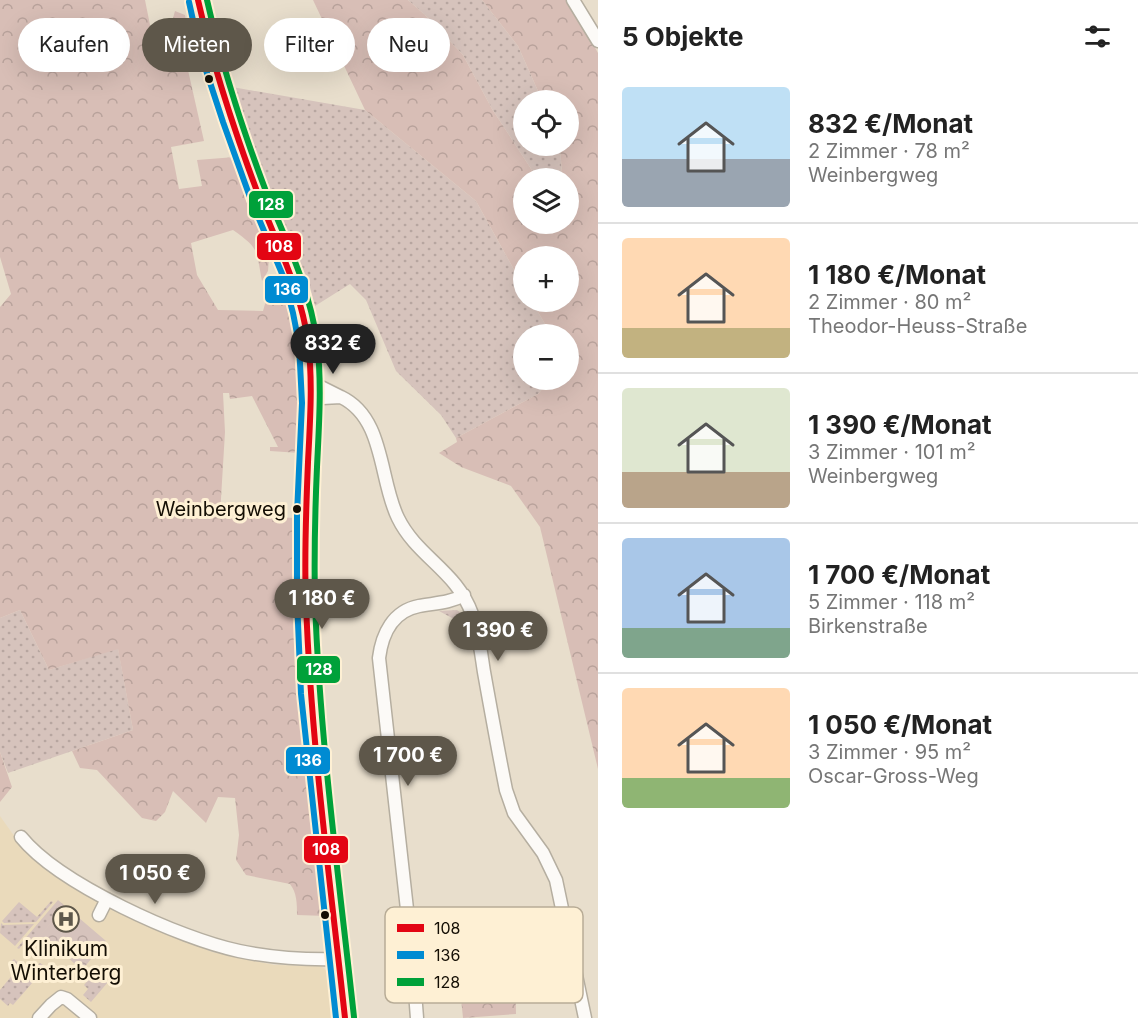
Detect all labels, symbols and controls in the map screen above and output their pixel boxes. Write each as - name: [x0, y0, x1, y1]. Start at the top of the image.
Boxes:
- chip: Kaufen: [18, 18, 130, 72]
- chip: Mieten: [142, 18, 252, 72]
- chip: Filter: [264, 18, 355, 72]
- chip: Neu: [367, 18, 450, 72]
- icon: filters: [1081, 20, 1114, 53]
- text: 5 Objekte: [622, 21, 744, 52]
- unlabelled marker: [203, 73, 215, 85]
- map controls: [513, 90, 579, 390]
- button: locate: [513, 90, 579, 156]
- text: 832 €/Monat: [808, 108, 973, 139]
- icon: home: [670, 111, 742, 183]
- text: 2 Zimmer · 78 m²: [808, 139, 970, 163]
- text: Weinbergweg: [808, 163, 938, 187]
- button: layers: [513, 168, 579, 234]
- line badge: 128: [248, 190, 294, 219]
- text: 128: [257, 194, 285, 214]
- line badge: 108: [256, 232, 302, 261]
- text: 108: [265, 236, 293, 256]
- button: +: [513, 246, 579, 312]
- text: 1 180 €/Monat: [808, 259, 986, 290]
- icon: home: [670, 262, 742, 334]
- line badge: 136: [264, 275, 309, 304]
- text: 136: [273, 279, 301, 299]
- text: 2 Zimmer · 80 m²: [808, 290, 971, 314]
- text: Theodor-Heuss-Straße: [808, 314, 1027, 338]
- pin: 832 €: [291, 324, 375, 375]
- button: −: [513, 324, 579, 390]
- text: 832 €: [305, 331, 361, 355]
- text: 1 390 €/Monat: [808, 409, 992, 440]
- icon: home: [670, 412, 742, 484]
- text: 3 Zimmer · 101 m²: [808, 440, 976, 464]
- text: Weinbergweg: [808, 464, 938, 488]
- place label: Weinbergweg: [156, 497, 286, 521]
- marker: Weinbergweg: [291, 503, 303, 515]
- text: 1 700 €/Monat: [808, 559, 990, 590]
- icon: home: [670, 562, 742, 634]
- pin: 1 180 €: [267, 579, 377, 630]
- text: 1 180 €: [289, 586, 355, 610]
- text: 5 Zimmer · 118 m²: [808, 590, 975, 614]
- pin: 1 390 €: [443, 611, 553, 662]
- text: Birkenstraße: [808, 614, 928, 638]
- text: 1 390 €: [462, 618, 534, 642]
- line badge: 128: [296, 655, 341, 684]
- text: 128: [305, 659, 333, 679]
- text: 1 050 €/Monat: [808, 709, 992, 740]
- icon: home: [670, 712, 742, 784]
- pin: 1 700 €: [353, 736, 463, 787]
- text: 3 Zimmer · 95 m²: [808, 740, 971, 764]
- text: 1 700 €: [373, 743, 443, 767]
- line badge: 136: [285, 746, 331, 775]
- text: 136: [294, 750, 322, 770]
- text: Oscar-Gross-Weg: [808, 764, 979, 788]
- line badge: 108: [303, 835, 349, 864]
- text: 108: [312, 839, 340, 859]
- pin: 1 050 €: [100, 854, 210, 905]
- text: 1 050 €: [119, 861, 191, 885]
- hospital icon: Klinikum Winterberg: [51, 904, 81, 934]
- legend: [385, 907, 583, 1003]
- unlabelled marker: [319, 909, 331, 921]
- text: 108: [434, 918, 461, 938]
- place label: Klinikum Winterberg: [11, 936, 121, 985]
- text: 136: [434, 945, 460, 965]
- text: 128: [434, 972, 460, 992]

